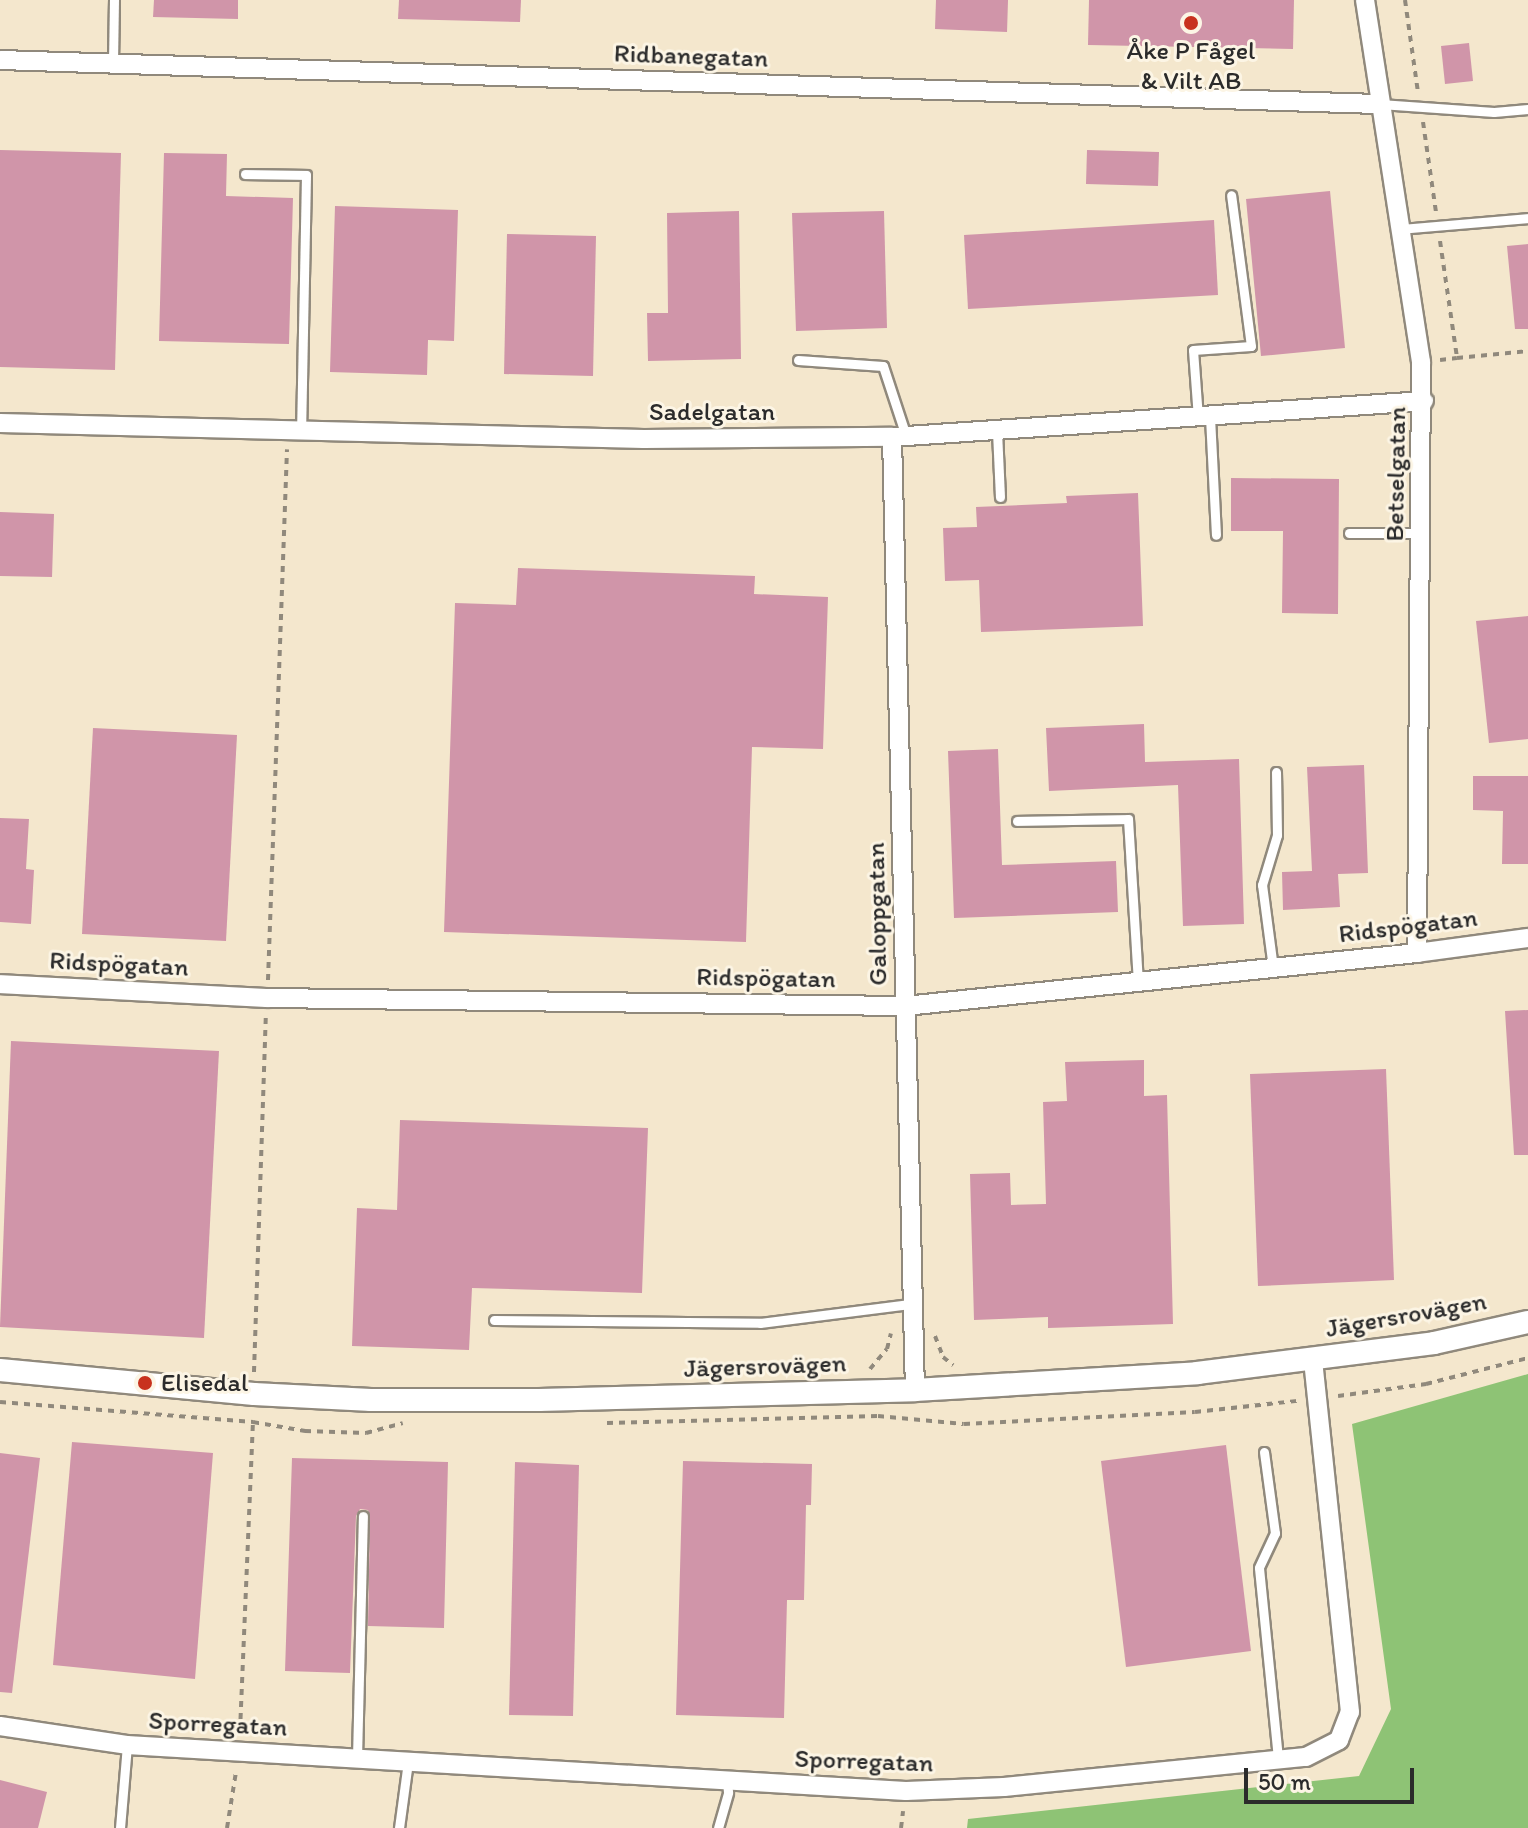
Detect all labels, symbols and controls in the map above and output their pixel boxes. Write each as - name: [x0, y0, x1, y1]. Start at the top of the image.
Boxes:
- marker: Åke P Fågel & Vilt AB: [1182, 14, 1200, 32]
- place label: Åke P Fågel & Vilt AB: [1127, 35, 1255, 96]
- street label: Ridbanegatan: [613, 38, 769, 74]
- street label: Sadelgatan: [649, 396, 775, 428]
- street label: Betselgatan: [1379, 406, 1413, 542]
- street label: Galoppgatan: [860, 842, 894, 986]
- street label: Ridspögatan: [1337, 902, 1479, 950]
- street label: Ridspögatan: [49, 945, 189, 983]
- street label: Ridspögatan: [696, 961, 836, 995]
- street label: Jägersrovägen: [1323, 1286, 1489, 1344]
- street label: Jägersrovägen: [683, 1348, 847, 1384]
- place label: Elisedal: [161, 1367, 248, 1399]
- marker: Elisedal: [136, 1374, 154, 1392]
- street label: Sporregatan: [148, 1705, 288, 1743]
- street label: Sporregatan: [794, 1743, 934, 1779]
- scale bar: [1248, 1752, 1418, 1802]
- text: 50 m: [1258, 1767, 1311, 1796]

